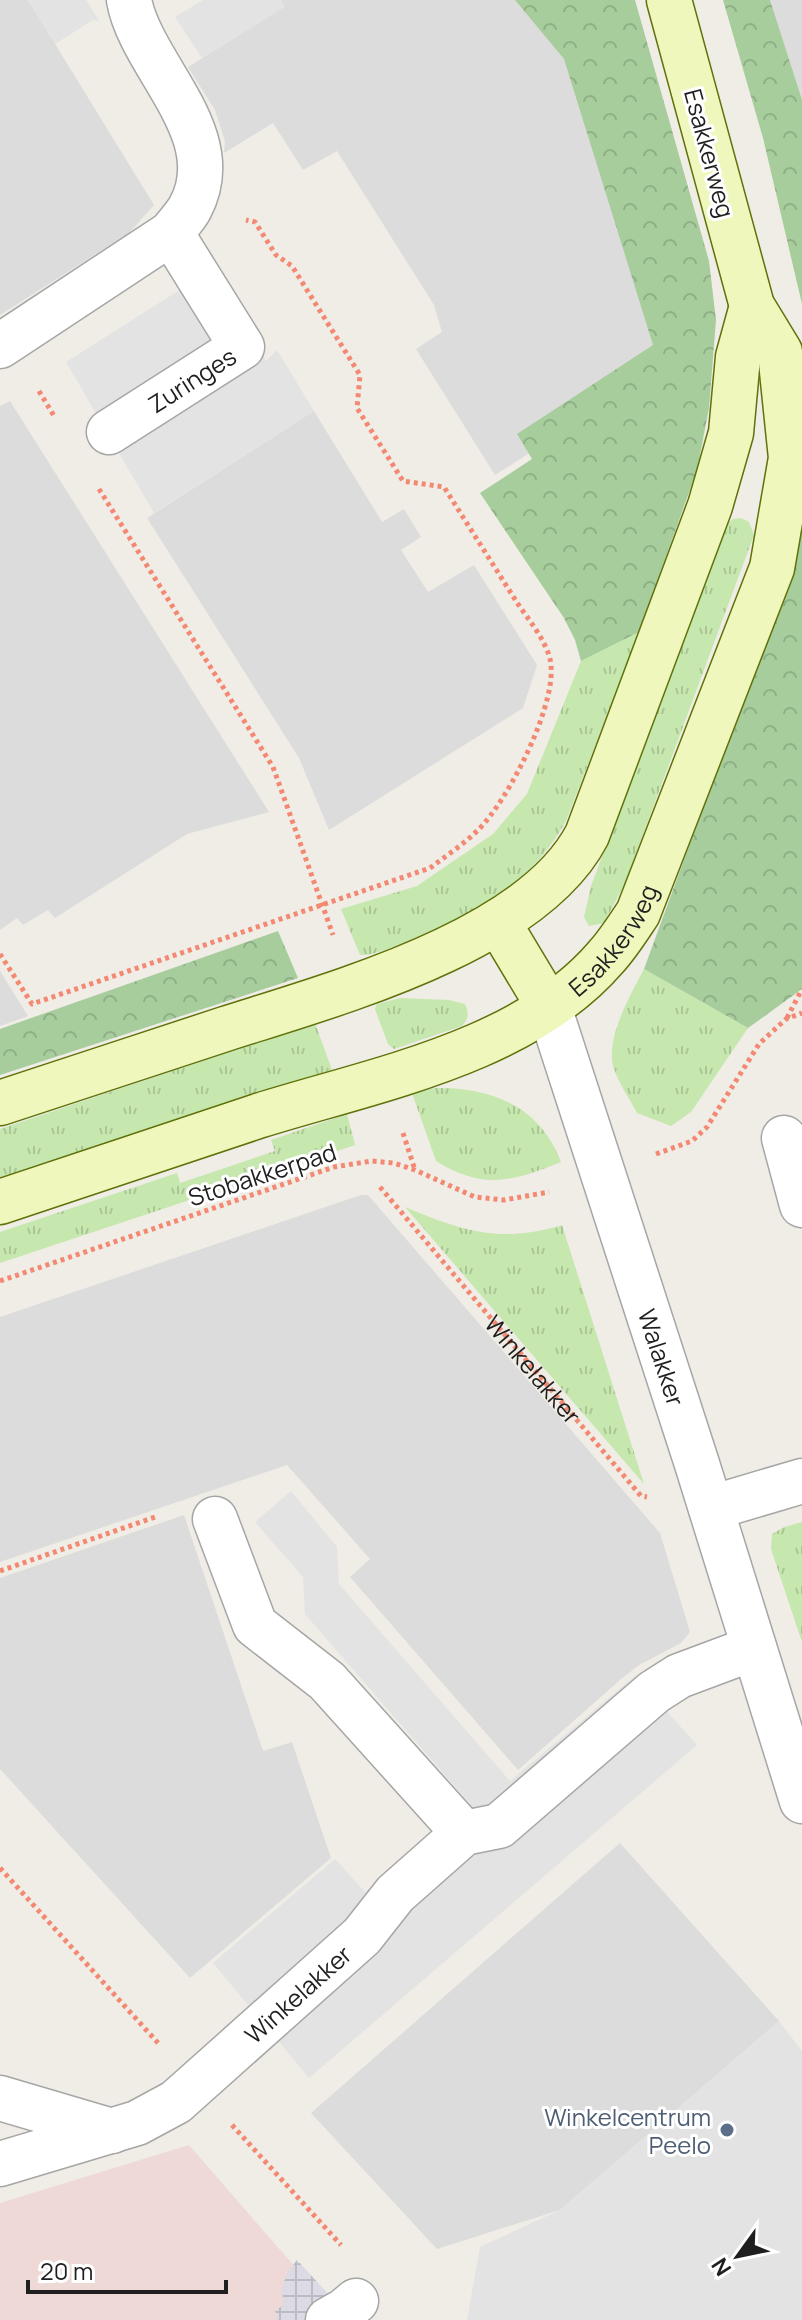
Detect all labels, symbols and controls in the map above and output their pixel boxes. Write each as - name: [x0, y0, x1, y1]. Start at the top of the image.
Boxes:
- street label: Esakkerweg: [677, 85, 743, 221]
- street label: Zuringes: [141, 339, 242, 420]
- street label: Esakkerweg: [561, 879, 664, 1003]
- street label: Stobakkerpad: [184, 1135, 340, 1213]
- street label: Walakker: [631, 1304, 694, 1410]
- street label: Winkelakker: [478, 1307, 589, 1430]
- street label: Winkelakker: [237, 1937, 358, 2050]
- place label: Winkelcentrum Peelo: [544, 2100, 711, 2161]
- marker: Winkelcentrum Peelo: [718, 2121, 736, 2139]
- north arrow: [698, 2216, 778, 2296]
- scale bar: [28, 2244, 226, 2294]
- text: N: [704, 2252, 738, 2282]
- text: 20 m: [40, 2254, 93, 2287]

